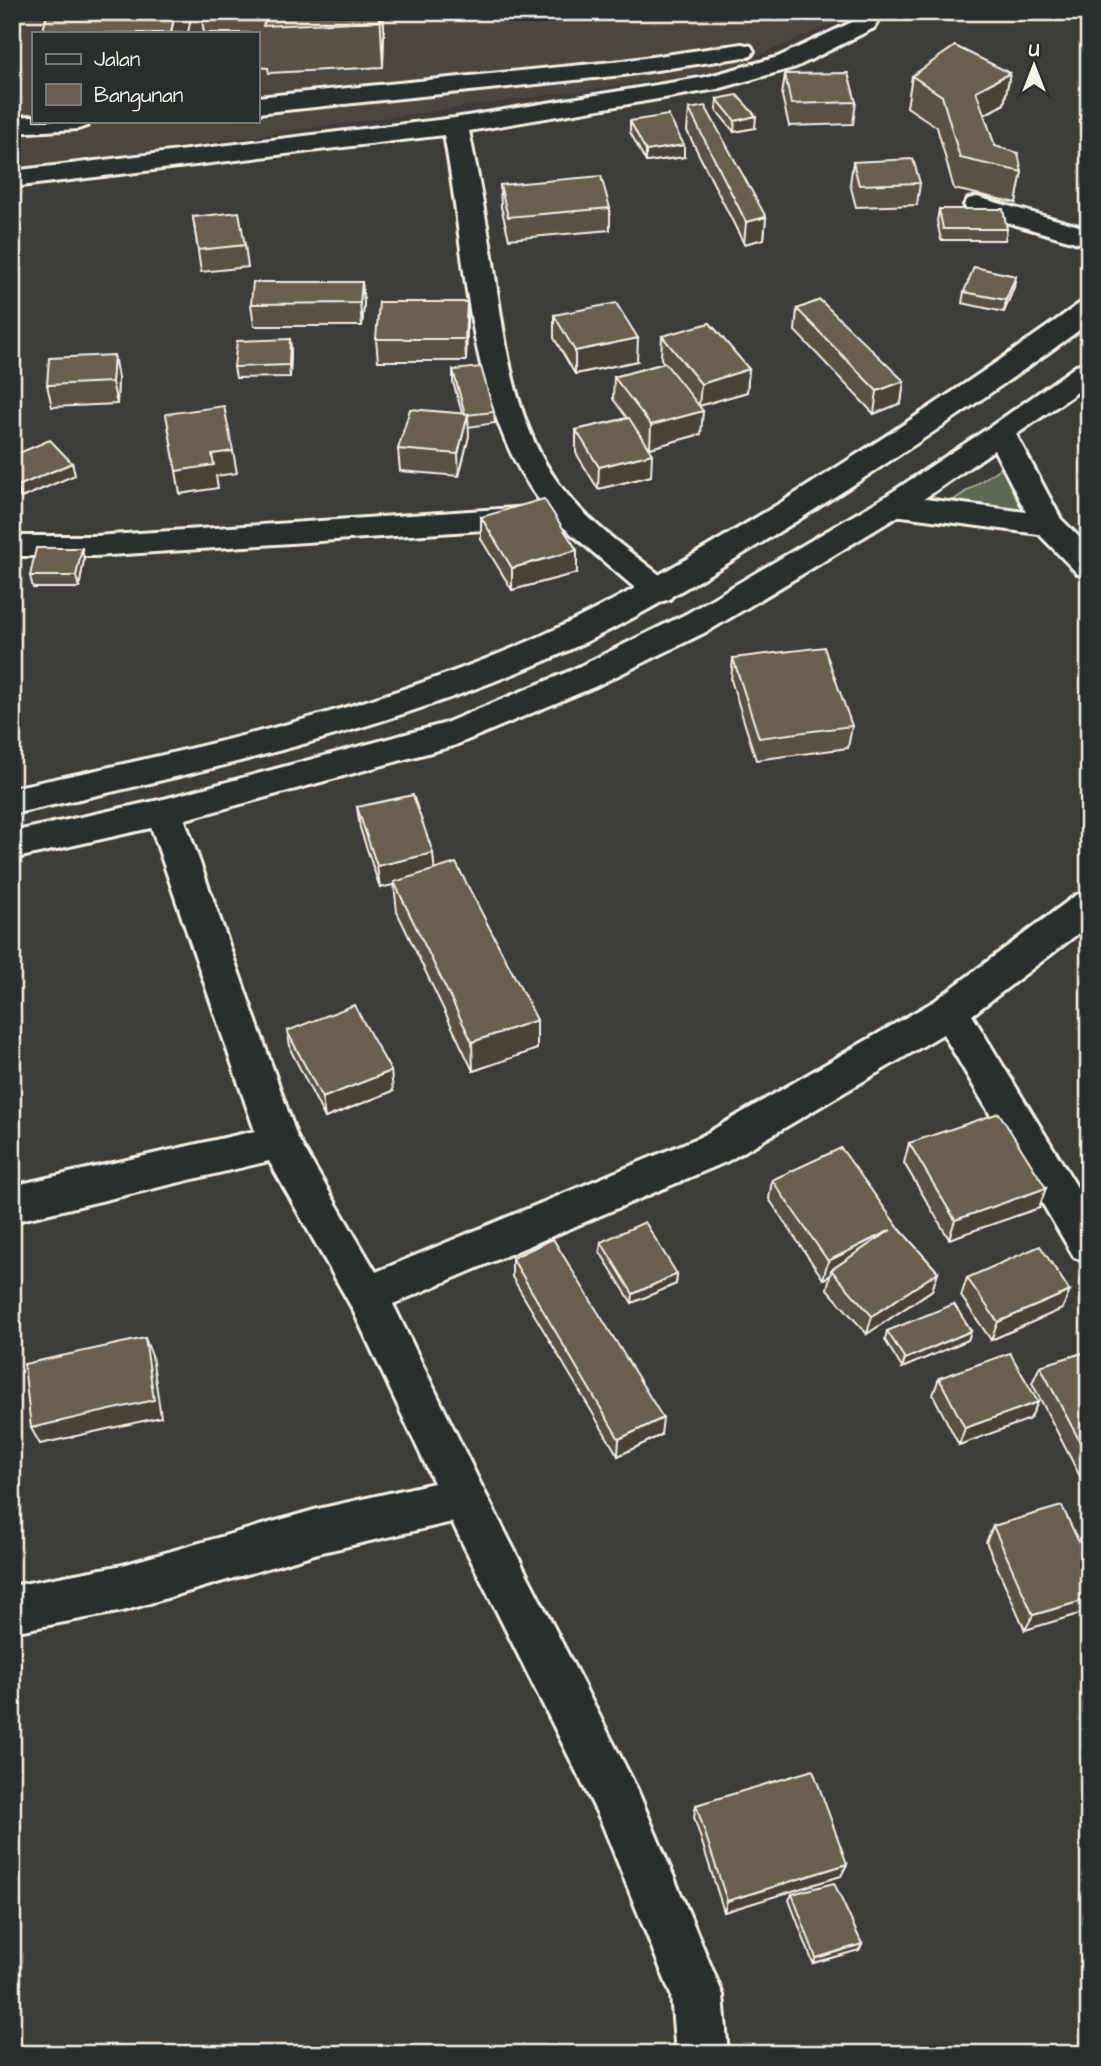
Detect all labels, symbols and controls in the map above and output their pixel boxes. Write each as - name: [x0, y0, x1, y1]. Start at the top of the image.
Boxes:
- legend: [32, 32, 259, 122]
- north arrow: [1000, 32, 1070, 102]
- text: U: [1029, 37, 1040, 64]
- text: Jalan: [94, 45, 140, 74]
- text: Bangunan: [94, 81, 183, 112]

